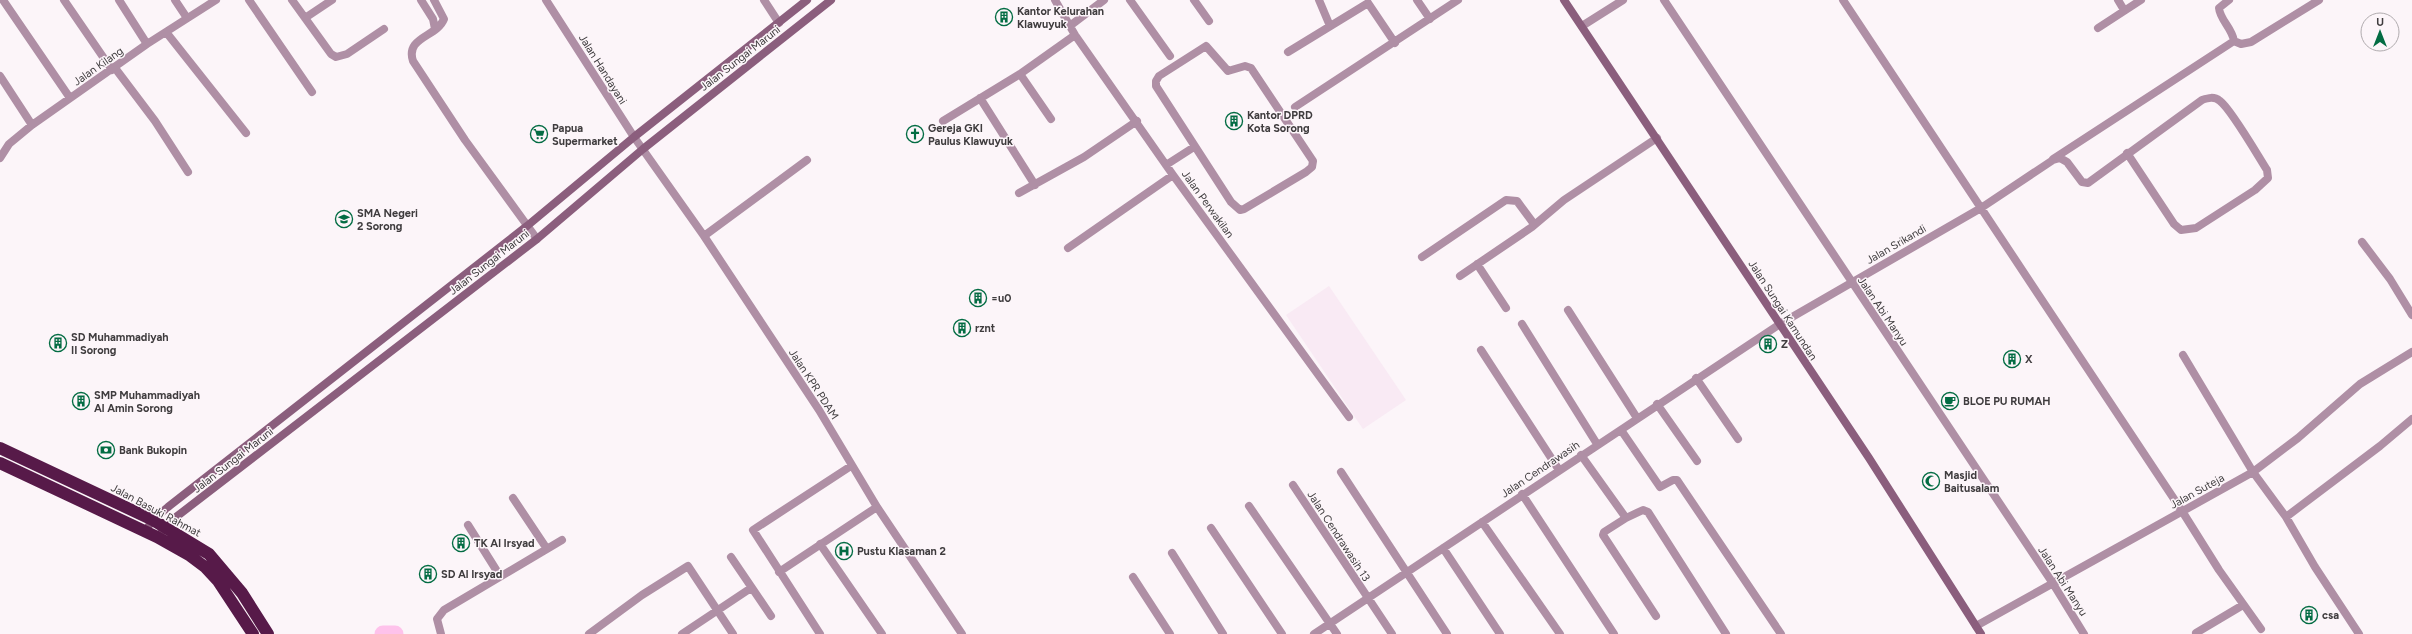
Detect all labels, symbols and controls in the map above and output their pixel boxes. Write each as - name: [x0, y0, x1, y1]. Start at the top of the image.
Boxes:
- place label: Kantor Kelurahan Klawuyuk: [1017, 5, 1104, 31]
- building icon: Kantor Kelurahan Klawuyuk: [994, 7, 1014, 27]
- north arrow: [2360, 12, 2400, 52]
- text: U: [2376, 16, 2384, 29]
- street label: Jalan Sungai Maruni: [698, 23, 783, 94]
- street label: Jalan Handayani: [576, 32, 629, 107]
- street label: Jalan Kilang: [71, 44, 126, 88]
- place label: Kantor DPRD Kota Sorong: [1247, 109, 1313, 135]
- building icon: Kantor DPRD Kota Sorong: [1224, 111, 1244, 131]
- place label: Papua Supermarket: [552, 122, 618, 148]
- place label: Gereja GKI Paulus Klawuyuk: [928, 122, 1013, 148]
- supermarket icon: Papua Supermarket: [529, 124, 549, 144]
- church icon: Gereja GKI Paulus Klawuyuk: [905, 124, 925, 144]
- street label: Jalan Perwakilan: [1179, 168, 1236, 241]
- place label: SMA Negeri 2 Sorong: [357, 207, 418, 233]
- school or university icon: SMA Negeri 2 Sorong: [334, 209, 354, 229]
- street label: Jalan Srikandi: [1864, 222, 1929, 267]
- street label: Jalan Sungai Maruni: [447, 227, 532, 298]
- street label: Jalan Sungai Kamundan: [1745, 258, 1820, 363]
- street label: Jalan Abi Manyu: [1855, 274, 1910, 348]
- building icon: =u0: [968, 288, 988, 308]
- place label: =u0: [991, 292, 1011, 305]
- building icon: rznt: [952, 318, 972, 338]
- place label: rznt: [975, 322, 996, 335]
- place label: SD Muhammadiyah II Sorong: [71, 331, 169, 357]
- building icon: SD Muhammadiyah II Sorong: [48, 333, 68, 353]
- building icon: Z: [1758, 334, 1778, 354]
- place label: Z: [1781, 338, 1788, 351]
- street label: Jalan KPR PDAM: [786, 347, 841, 422]
- building icon: X: [2002, 349, 2022, 369]
- place label: X: [2025, 353, 2033, 366]
- place label: SMP Muhammadiyah Al Amin Sorong: [94, 389, 200, 415]
- building icon: SMP Muhammadiyah Al Amin Sorong: [71, 391, 91, 411]
- cafe icon: BLOE PU RUMAH: [1940, 391, 1960, 411]
- place label: BLOE PU RUMAH: [1963, 395, 2051, 408]
- street label: Jalan Sungai Maruni: [191, 425, 276, 496]
- street label: Jalan Cendrawasih: [1499, 438, 1582, 500]
- bank icon: Bank Bukopin: [96, 440, 116, 460]
- place label: Bank Bukopin: [119, 444, 187, 457]
- place label: Masjid Baitusalam: [1944, 469, 2000, 495]
- mosque icon: Masjid Baitusalam: [1921, 471, 1941, 491]
- street label: Jalan Suteja: [2168, 471, 2227, 512]
- street label: Jalan Basuki Rahmat: [109, 481, 203, 540]
- street label: Jalan Cendrawasih 13: [1305, 489, 1373, 584]
- building icon: TK Al Irsyad: [451, 533, 471, 553]
- place label: TK Al Irsyad: [474, 537, 535, 550]
- hospital icon: Pustu Klasaman 2: [834, 541, 854, 561]
- street label: Jalan Abi Manyu: [2035, 544, 2090, 618]
- place label: Pustu Klasaman 2: [857, 545, 946, 558]
- building icon: SD Al Irsyad: [418, 564, 438, 584]
- place label: SD Al Irsyad: [441, 568, 502, 581]
- building icon: csa: [2299, 605, 2319, 625]
- place label: csa: [2322, 609, 2339, 622]

